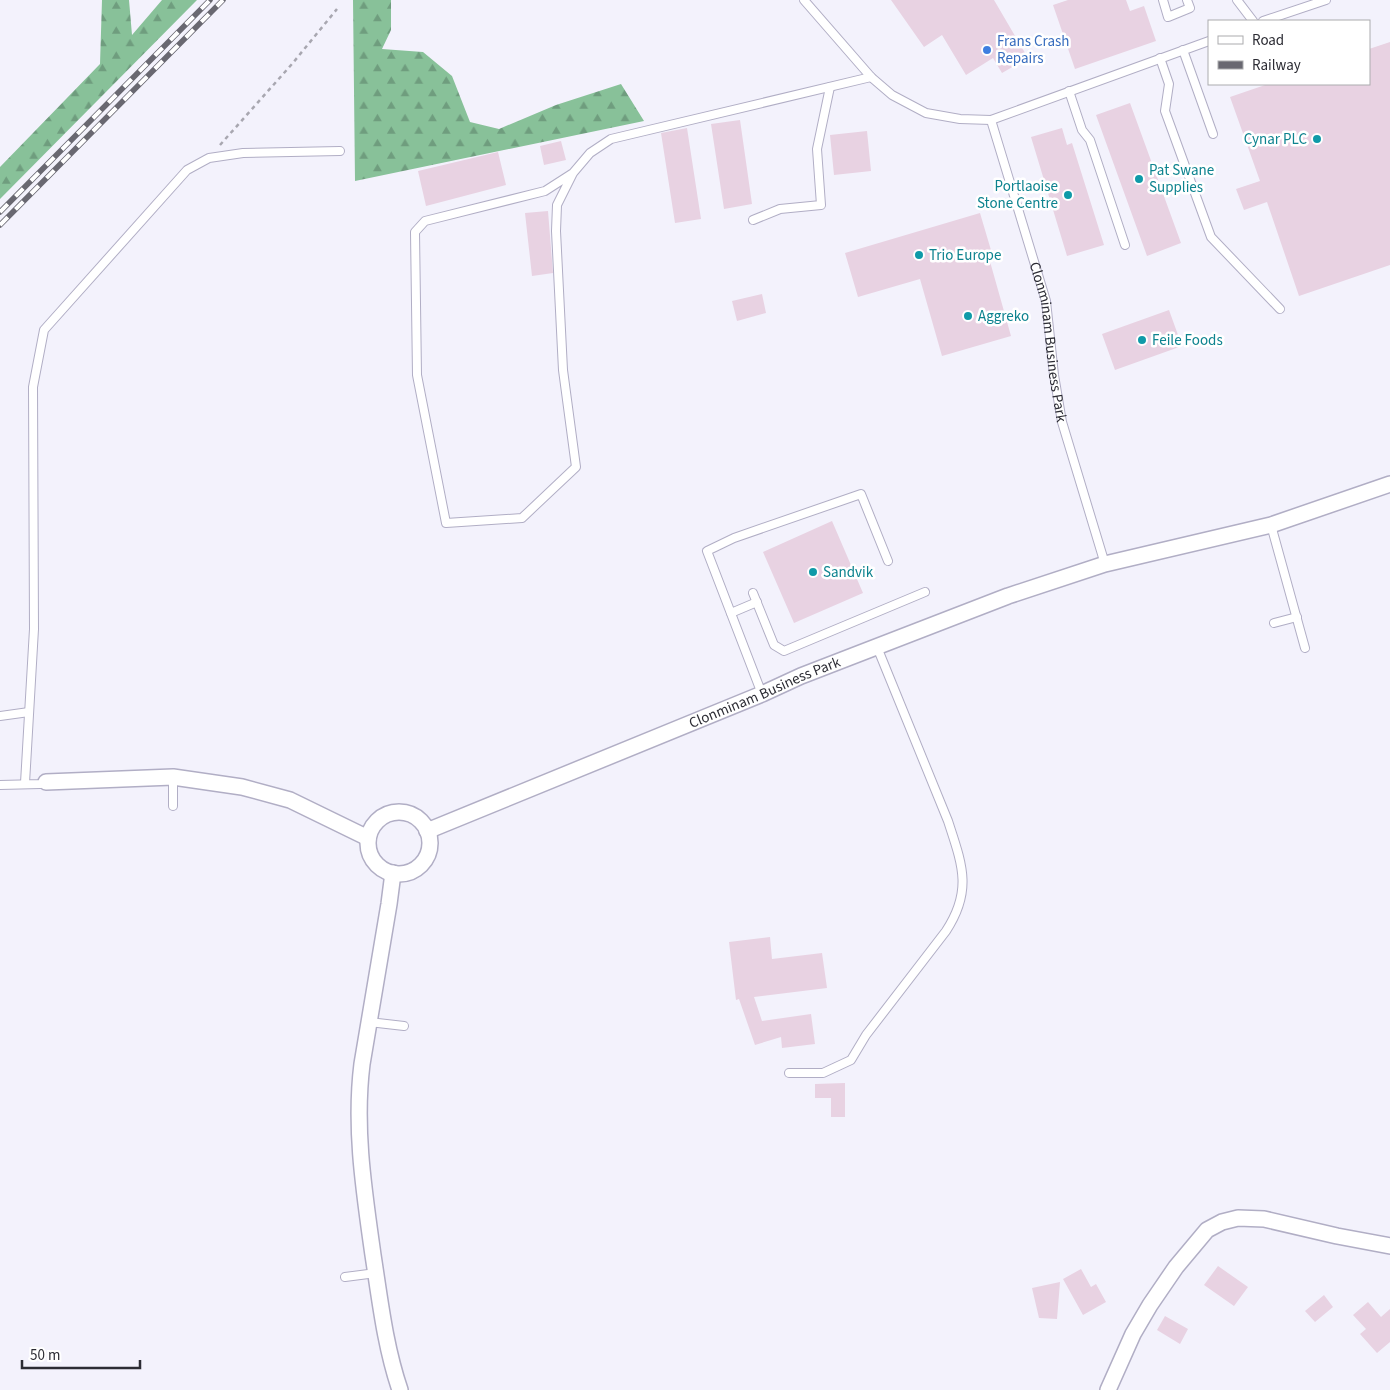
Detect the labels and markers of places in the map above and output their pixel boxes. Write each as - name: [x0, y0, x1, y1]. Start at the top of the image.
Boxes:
- place label: Frans Crash Repairs: [997, 31, 1069, 69]
- marker: Frans Crash Repairs: [981, 44, 993, 56]
- place label: Cynar PLC: [1244, 129, 1307, 150]
- marker: Cynar PLC: [1311, 133, 1323, 145]
- place label: Pat Swane Supplies: [1149, 160, 1214, 198]
- marker: Pat Swane Supplies: [1133, 173, 1145, 185]
- place label: Portlaoise Stone Centre: [977, 176, 1058, 214]
- marker: Portlaoise Stone Centre: [1062, 189, 1074, 201]
- place label: Trio Europe: [929, 245, 1001, 266]
- marker: Trio Europe: [913, 249, 925, 261]
- place label: Aggreko: [978, 306, 1029, 327]
- marker: Aggreko: [962, 310, 974, 322]
- place label: Feile Foods: [1152, 330, 1223, 351]
- marker: Feile Foods: [1136, 334, 1148, 346]
- place label: Sandvik: [823, 562, 874, 583]
- marker: Sandvik: [807, 566, 819, 578]

